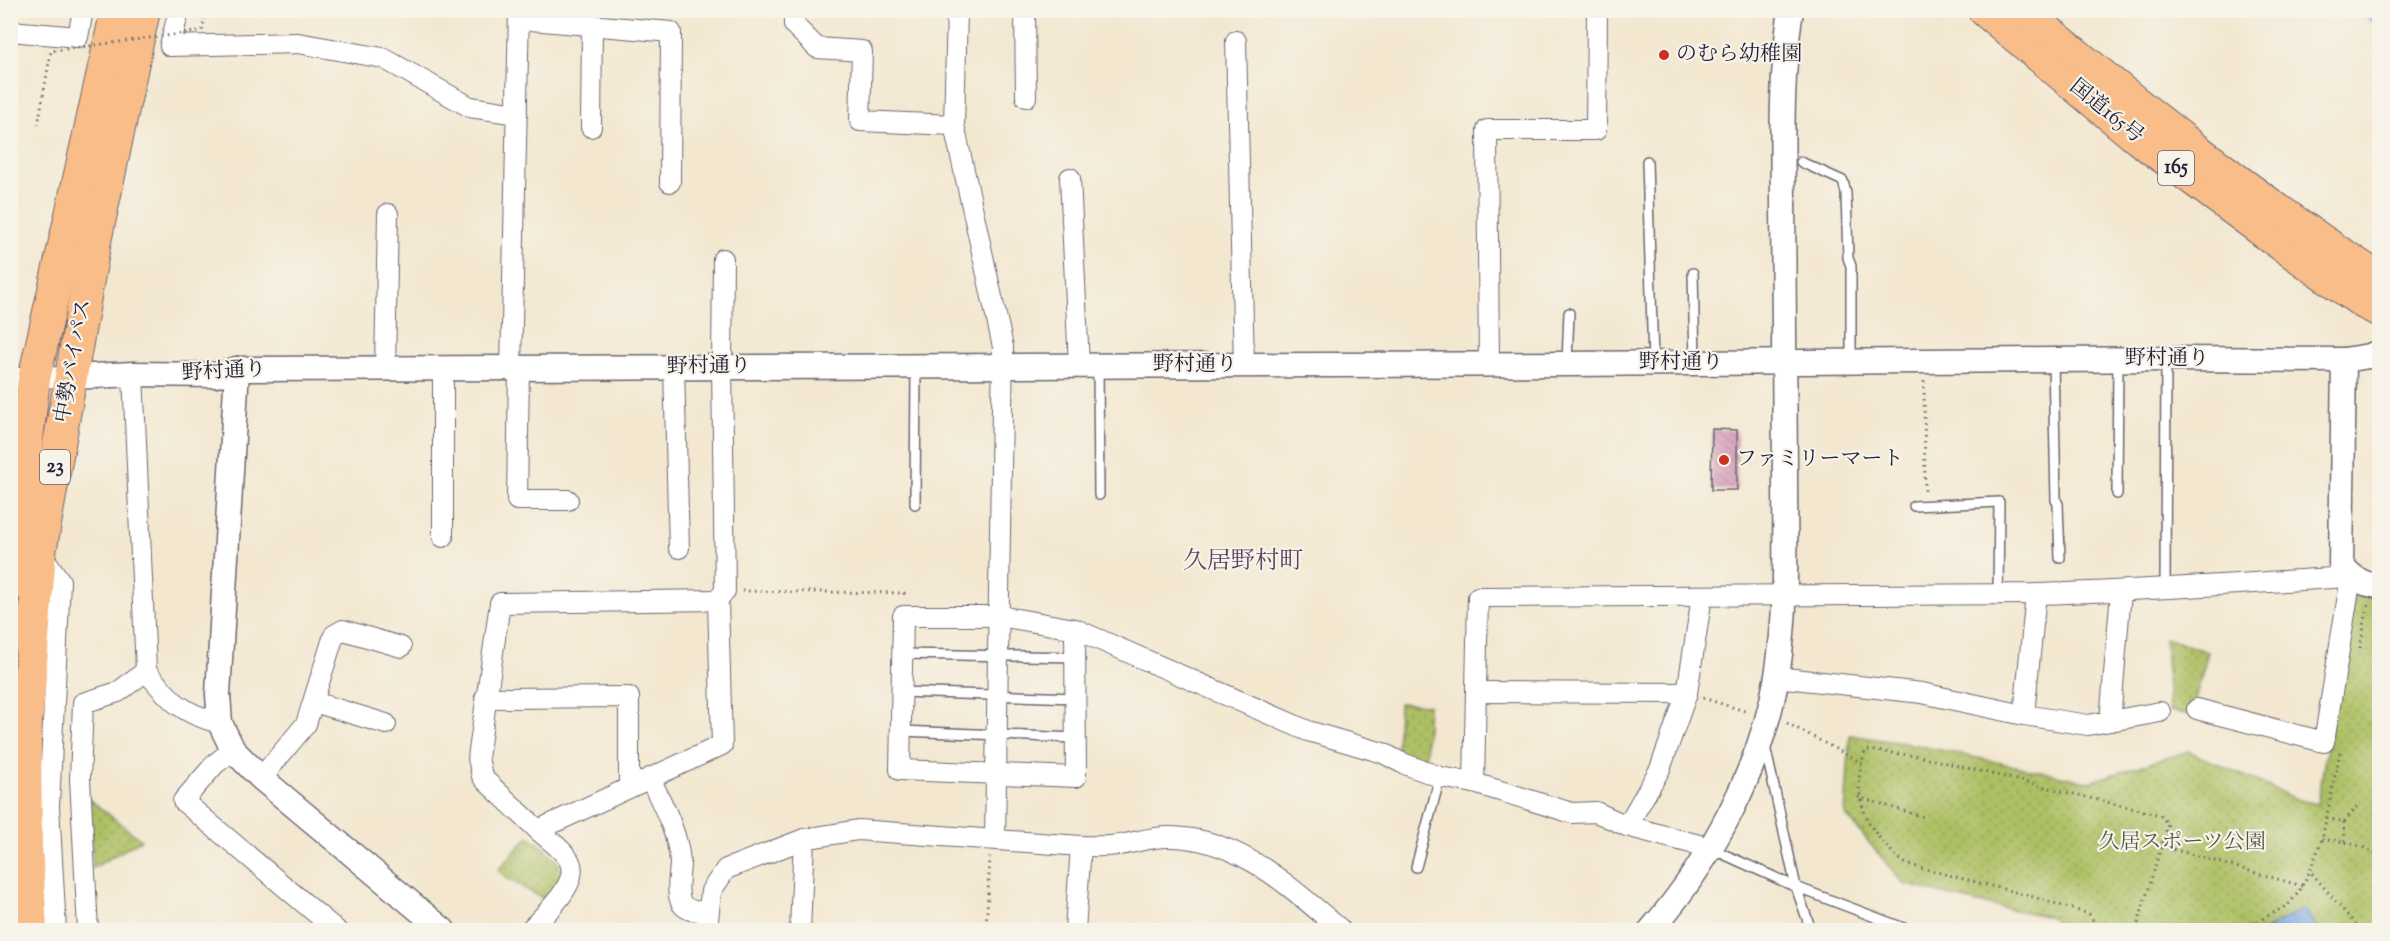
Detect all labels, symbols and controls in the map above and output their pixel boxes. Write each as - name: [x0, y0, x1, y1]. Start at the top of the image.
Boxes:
- place label: のむら幼稚園: [1676, 40, 1802, 70]
- marker: のむら幼稚園: [1657, 48, 1671, 62]
- street label: 国道165号: [2062, 73, 2150, 151]
- road number: 165: [2158, 151, 2194, 185]
- street label: 中勢バイパス: [48, 297, 100, 425]
- street label: 野村通り: [2125, 344, 2209, 374]
- street label: 野村通り: [1639, 348, 1723, 378]
- street label: 野村通り: [1153, 350, 1237, 380]
- street label: 野村通り: [667, 351, 751, 383]
- street label: 野村通り: [181, 355, 267, 389]
- place label: ファミリーマート: [1736, 445, 1904, 475]
- road number: 23: [40, 450, 70, 484]
- marker: ファミリーマート: [1717, 453, 1731, 467]
- district label: 久居野村町: [1183, 545, 1303, 579]
- park label: 久居スポーツ公園: [2098, 828, 2266, 858]

